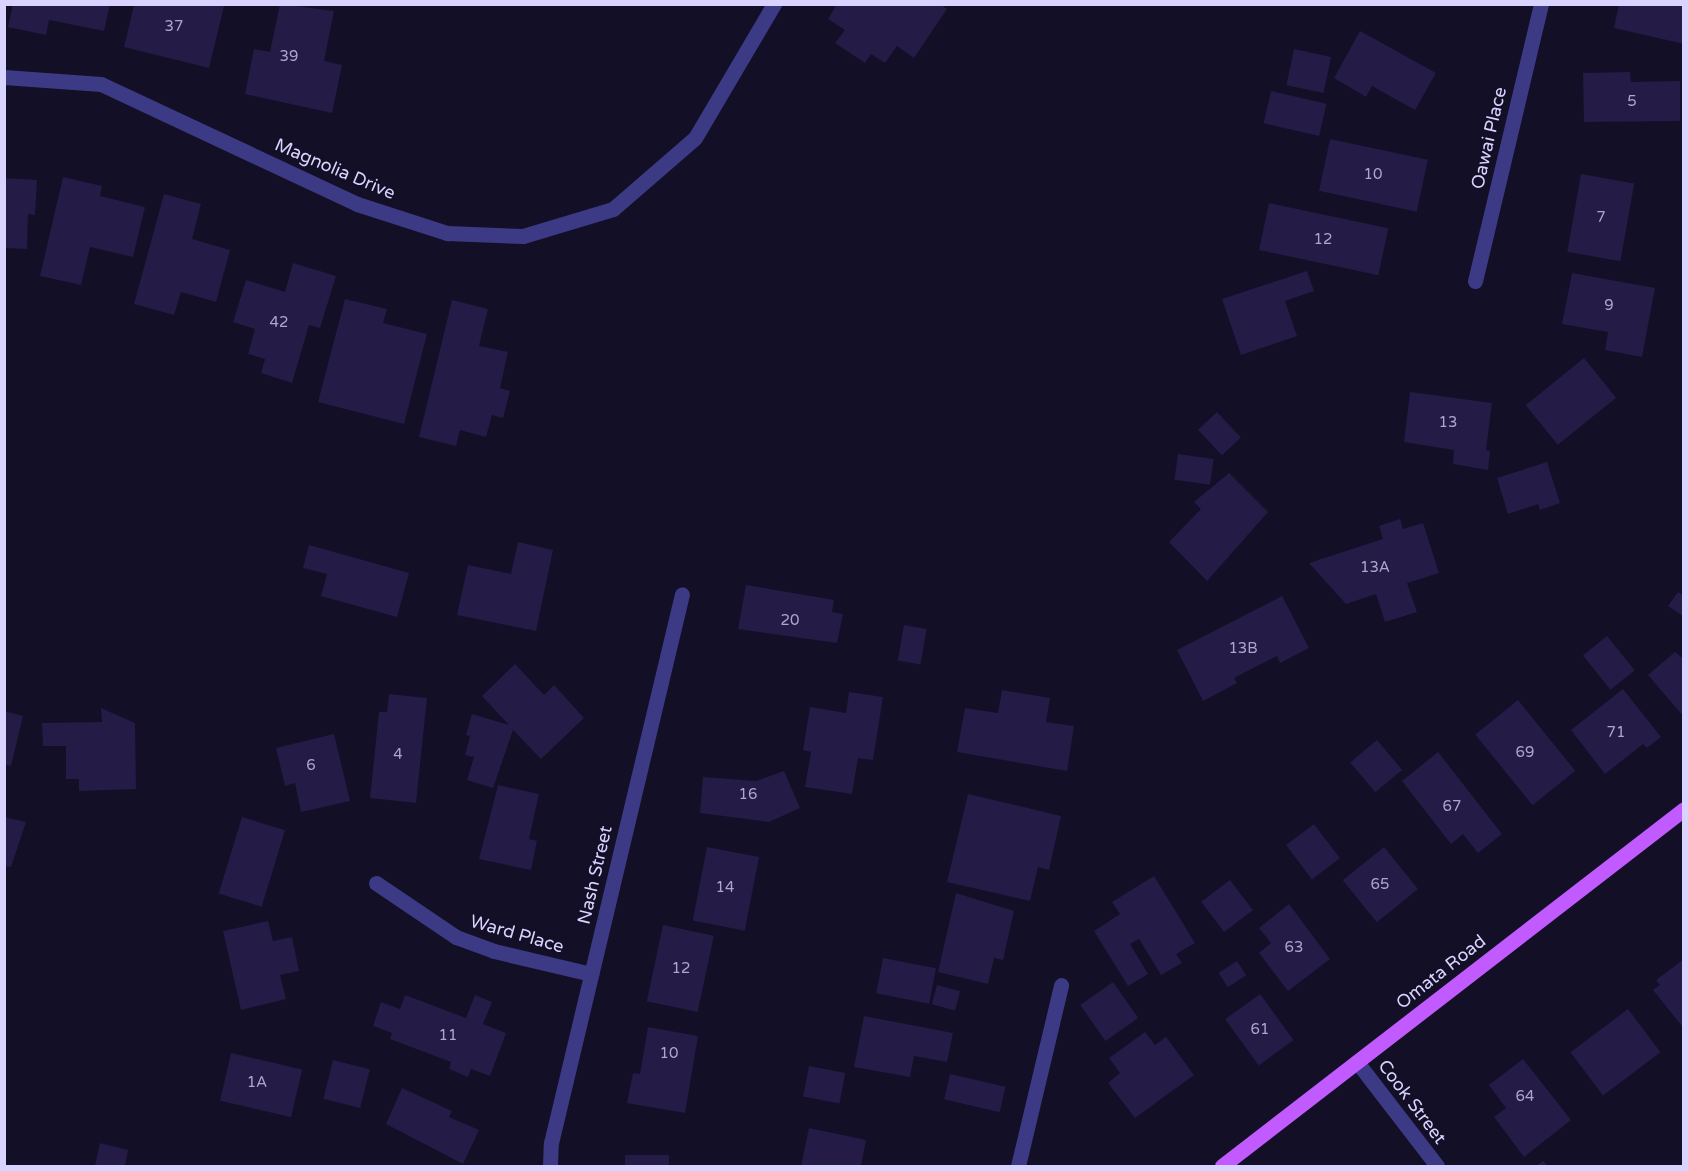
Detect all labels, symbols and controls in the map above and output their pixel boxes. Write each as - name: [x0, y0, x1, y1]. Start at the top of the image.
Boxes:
- house number: 37: [165, 18, 183, 36]
- house number: 39: [280, 48, 298, 66]
- street label: Oawai Place: [1467, 85, 1511, 191]
- house number: 5: [1627, 93, 1637, 111]
- street label: Magnolia Drive: [271, 134, 399, 204]
- house number: 10: [1364, 166, 1382, 184]
- house number: 7: [1596, 209, 1606, 227]
- house number: 12: [1314, 231, 1332, 249]
- house number: 9: [1604, 297, 1614, 315]
- house number: 42: [270, 314, 288, 332]
- house number: 13: [1439, 414, 1457, 432]
- house number: 13A: [1360, 559, 1390, 577]
- house number: 20: [781, 612, 799, 630]
- house number: 13B: [1228, 640, 1258, 658]
- house number: 71: [1607, 724, 1625, 742]
- house number: 69: [1516, 744, 1534, 762]
- house number: 4: [393, 746, 403, 764]
- house number: 6: [306, 757, 316, 775]
- house number: 16: [739, 786, 757, 804]
- house number: 67: [1443, 798, 1461, 816]
- street label: Nash Street: [573, 824, 617, 926]
- house number: 65: [1371, 876, 1389, 894]
- house number: 14: [716, 879, 734, 897]
- street label: Ward Place: [468, 910, 566, 958]
- street label: Omata Road: [1392, 930, 1490, 1014]
- house number: 63: [1285, 939, 1303, 957]
- house number: 12: [672, 960, 690, 978]
- house number: 61: [1251, 1021, 1269, 1039]
- house number: 11: [439, 1027, 457, 1045]
- house number: 10: [660, 1045, 678, 1063]
- street label: Cook Street: [1373, 1056, 1451, 1148]
- house number: 1A: [247, 1074, 267, 1092]
- house number: 64: [1516, 1088, 1534, 1106]

